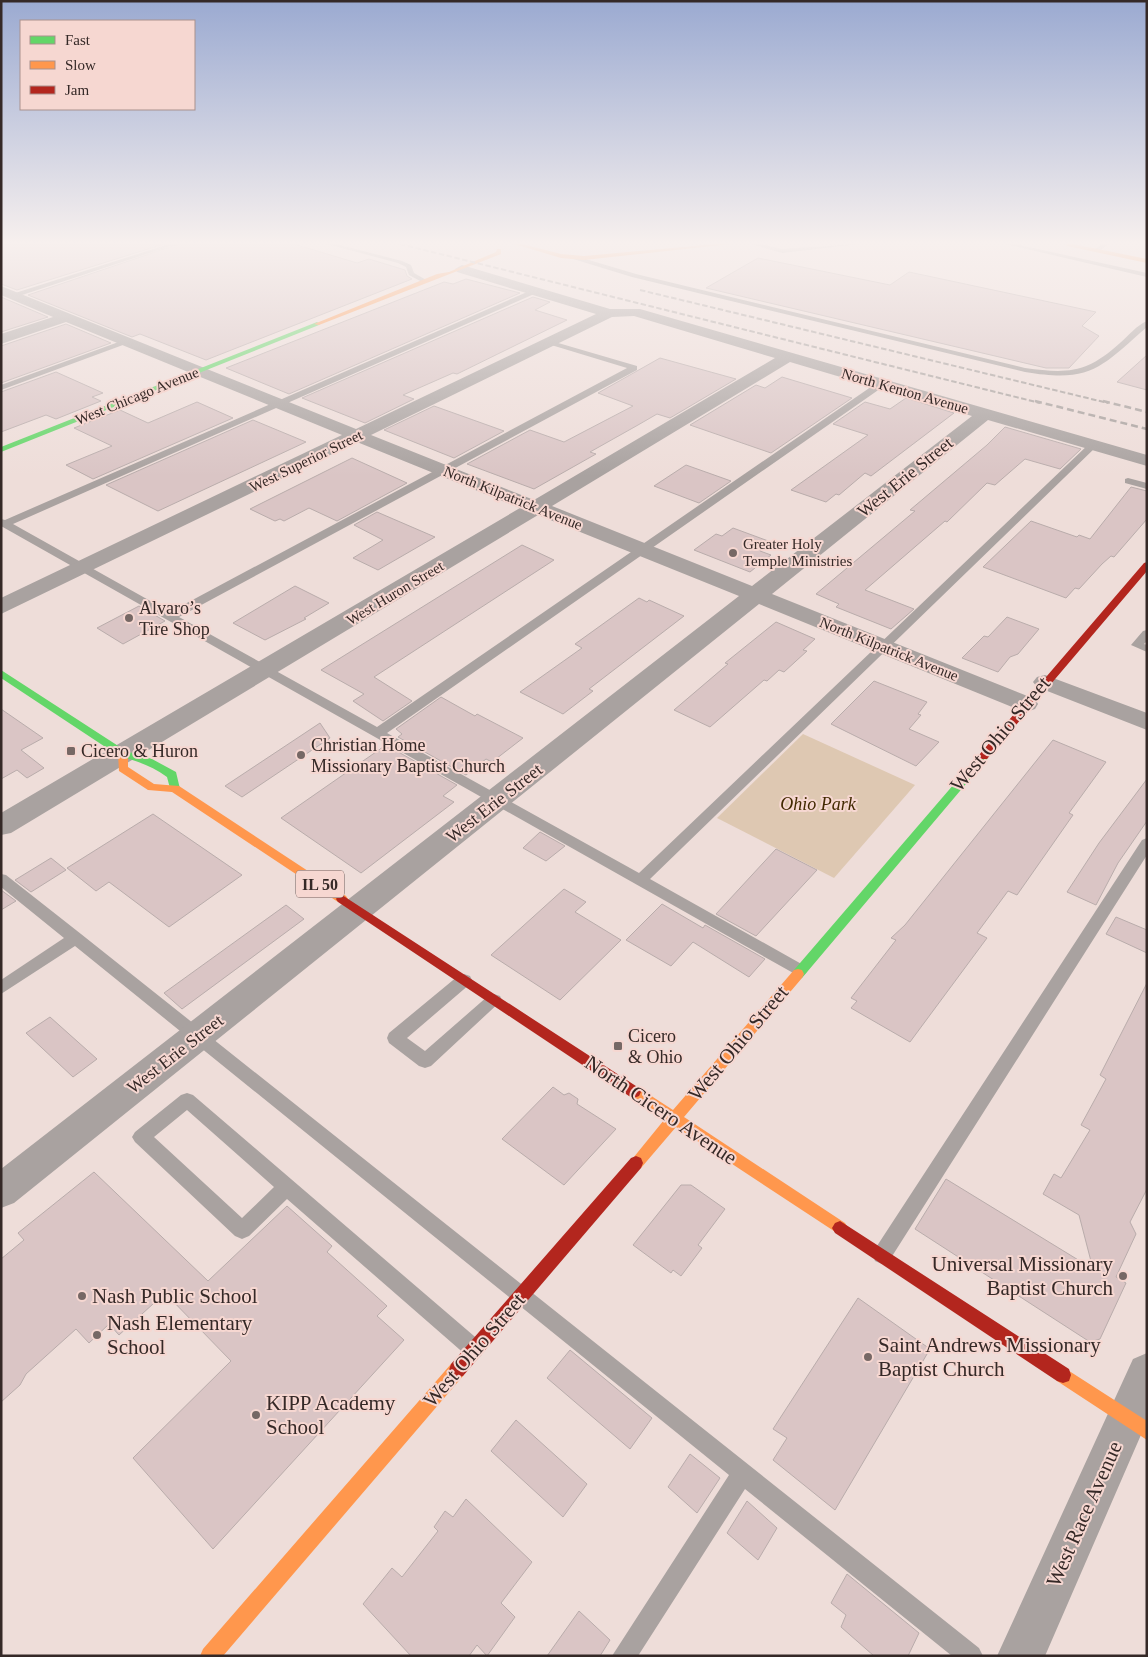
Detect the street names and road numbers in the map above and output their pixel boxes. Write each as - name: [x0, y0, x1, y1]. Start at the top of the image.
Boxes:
- street label: West Chicago Avenue: [73, 364, 201, 428]
- street label: North Kenton Avenue: [840, 365, 971, 417]
- street label: West Superior Street: [247, 426, 366, 495]
- street label: West Erie Street: [853, 433, 957, 521]
- street label: North Kilpatrick Avenue: [441, 463, 585, 533]
- street label: West Huron Street: [344, 557, 447, 628]
- street label: North Kilpatrick Avenue: [817, 614, 961, 684]
- street label: West Ohio Street: [945, 671, 1055, 796]
- street label: West Erie Street: [442, 759, 546, 847]
- road number: IL 50: [296, 871, 344, 898]
- street label: West Ohio Street: [683, 980, 793, 1105]
- street label: West Erie Street: [123, 1010, 227, 1098]
- street label: North Cicero Avenue: [580, 1050, 742, 1170]
- street label: West Ohio Street: [418, 1288, 530, 1412]
- street label: West Race Avenue: [1041, 1438, 1127, 1590]

